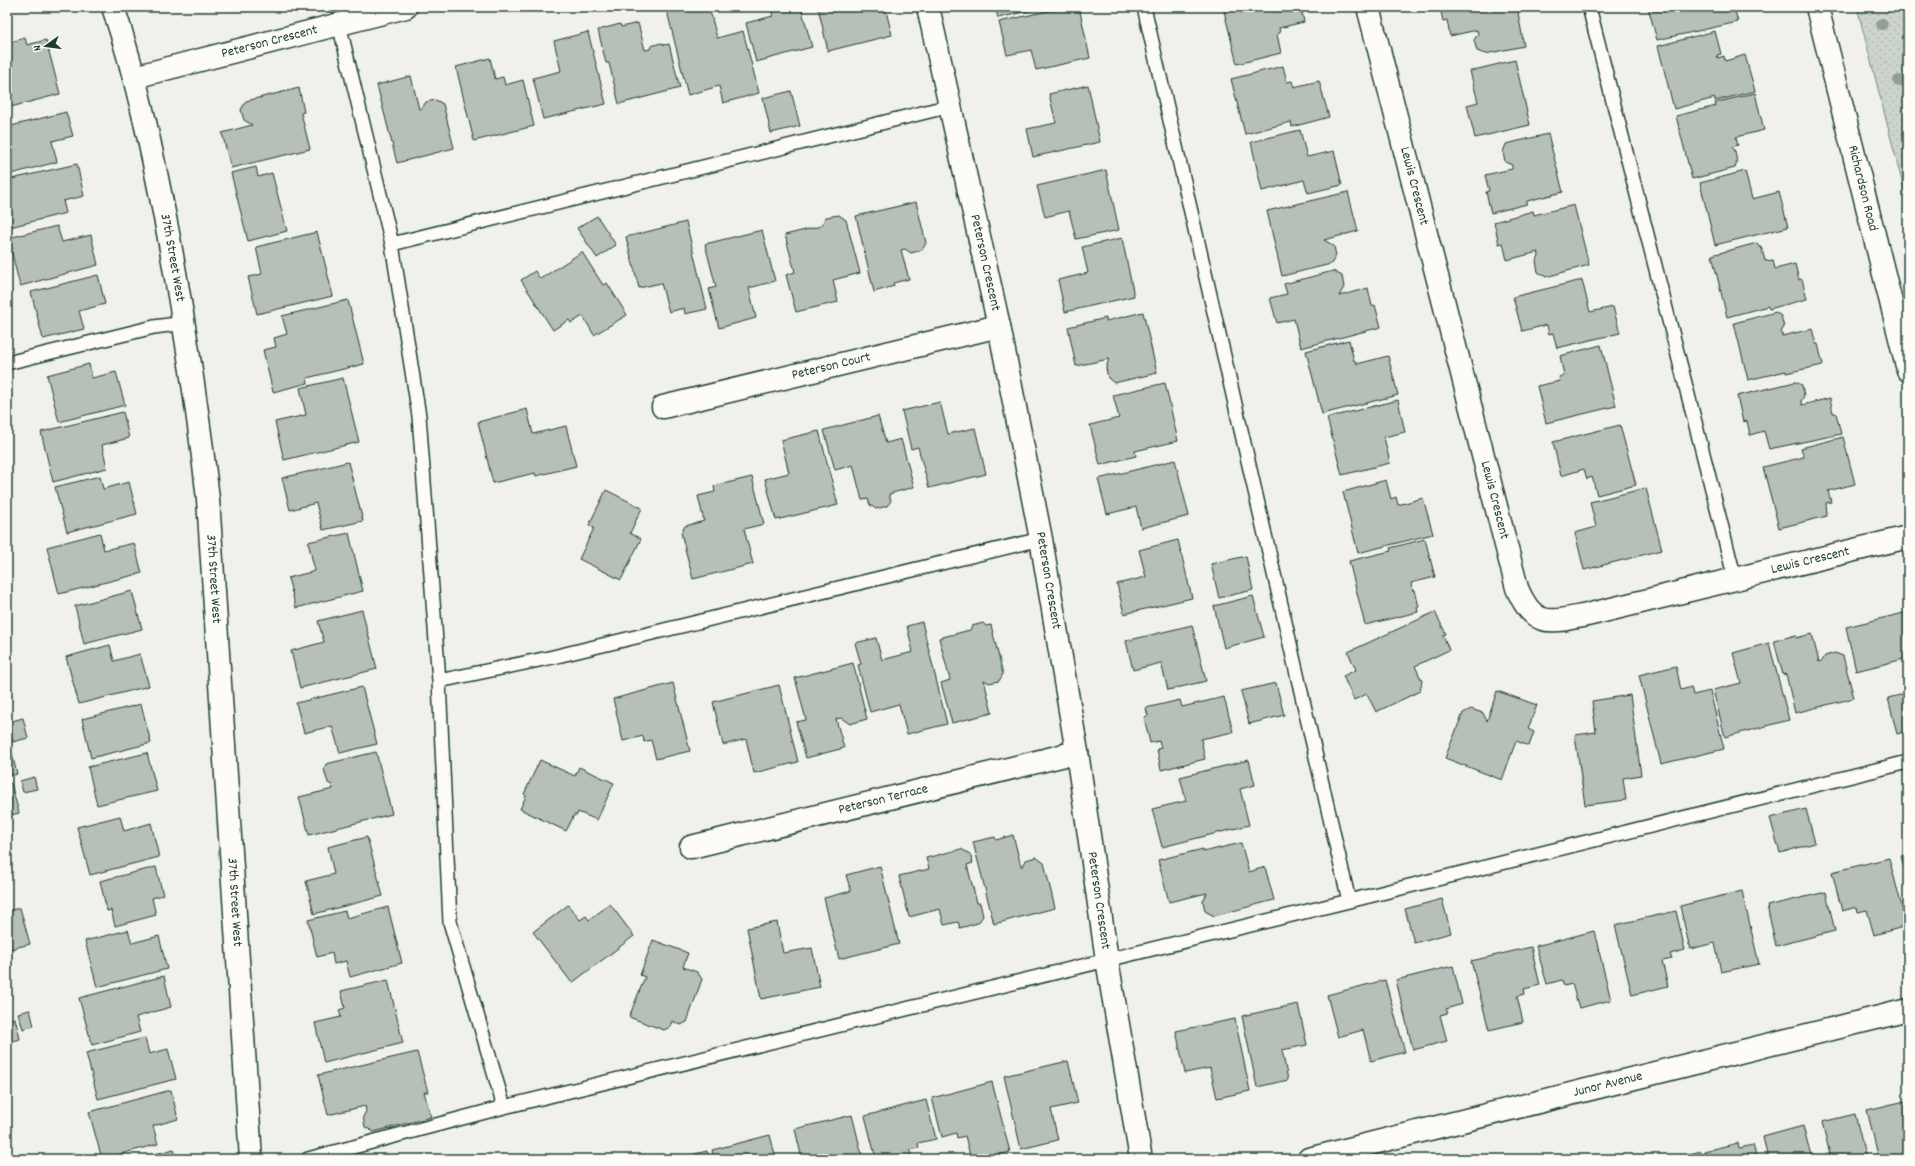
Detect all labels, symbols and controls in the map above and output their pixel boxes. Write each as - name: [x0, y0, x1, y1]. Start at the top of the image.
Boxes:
- street label: Peterson Crescent: [219, 20, 320, 64]
- north arrow: [26, 26, 66, 66]
- text: N: [30, 43, 47, 53]
- street label: Richardson Road: [1842, 143, 1883, 233]
- street label: Lewis Crescent: [1394, 145, 1434, 228]
- street label: 37th Street West: [154, 212, 190, 303]
- street label: Peterson Crescent: [964, 212, 1005, 313]
- street label: Peterson Court: [790, 347, 873, 386]
- street label: Lewis Crescent: [1475, 459, 1514, 541]
- street label: Peterson Crescent: [1030, 530, 1066, 631]
- street label: 37th Street West: [200, 534, 226, 624]
- street label: Lewis Crescent: [1769, 542, 1852, 580]
- street label: Peterson Terrace: [836, 779, 930, 820]
- street label: Peterson Crescent: [1081, 850, 1115, 951]
- street label: 37th Street West: [221, 857, 247, 947]
- street label: Junor Avenue: [1571, 1066, 1645, 1103]

